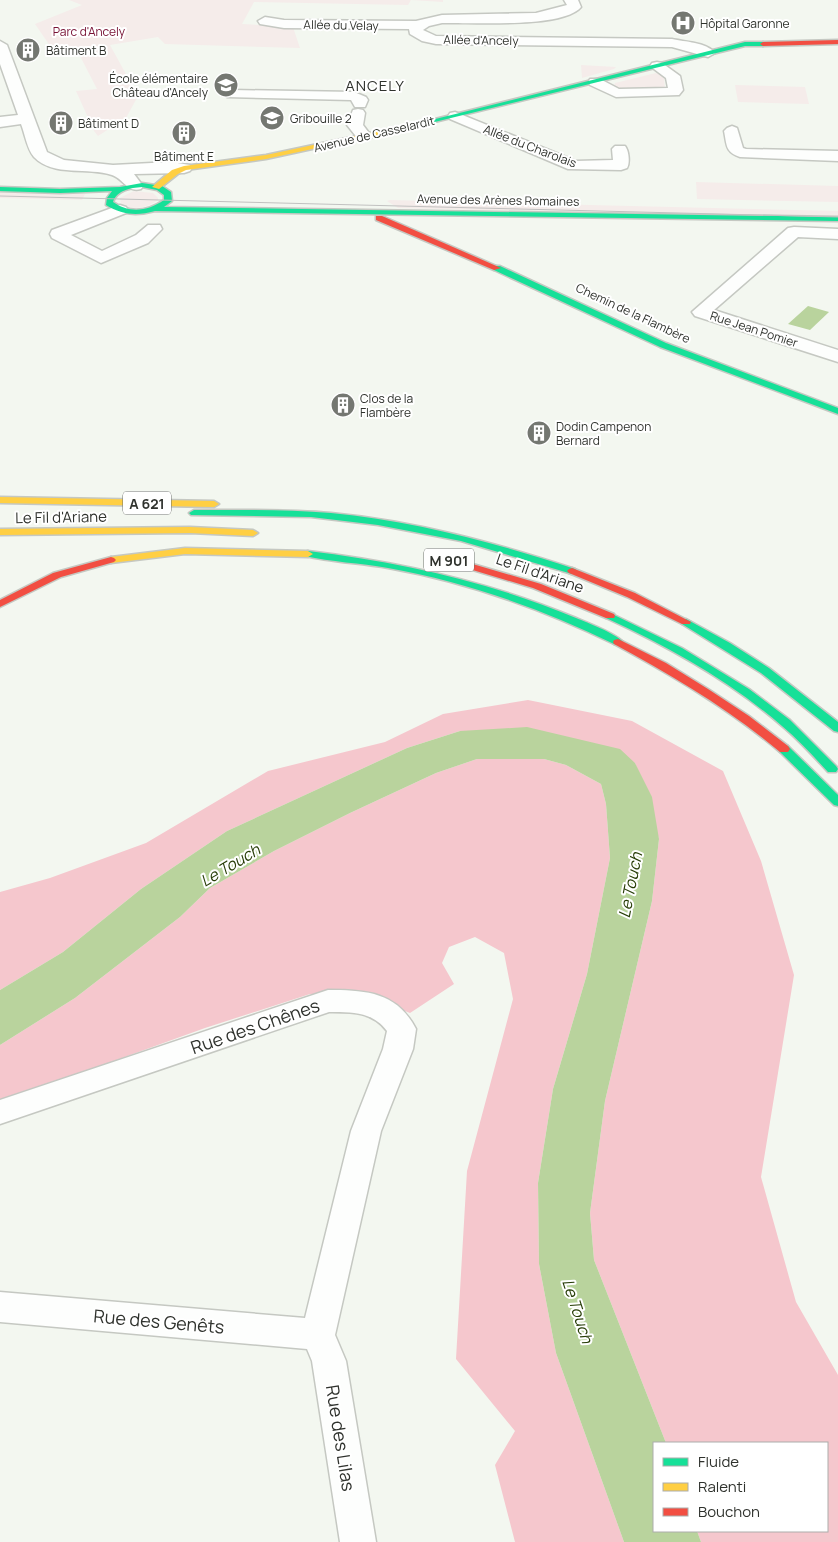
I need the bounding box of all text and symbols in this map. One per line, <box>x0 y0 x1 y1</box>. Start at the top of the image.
hospital icon: Hôpital Garonne <box>670 10 696 36</box>
place label: Hôpital Garonne <box>700 15 790 32</box>
street label: Allée du Velay <box>303 16 379 34</box>
park label: Parc d'Ancely <box>53 23 126 40</box>
street label: Allée d'Ancely <box>443 31 519 49</box>
building icon: Bâtiment B <box>15 37 41 63</box>
place label: Bâtiment B <box>46 42 106 59</box>
place label: École élémentaire Château d'Ancely <box>109 70 209 101</box>
school or university icon: École élémentaire Château d'Ancely <box>213 72 239 98</box>
district label: ANCELY <box>345 75 405 96</box>
school or university icon: Gribouille 2 <box>259 105 285 131</box>
building icon: Bâtiment D <box>48 110 74 136</box>
place label: Gribouille 2 <box>290 110 352 127</box>
street label: Avenue de Casselardit <box>312 112 436 156</box>
place label: Bâtiment D <box>78 115 139 132</box>
building icon: Bâtiment E <box>171 120 197 146</box>
street label: Allée du Charolais <box>481 120 579 172</box>
place label: Bâtiment E <box>154 148 214 165</box>
street label: Avenue des Arènes Romaines <box>417 190 579 210</box>
street label: Chemin de la Flambère <box>573 279 693 347</box>
street label: Rue Jean Pomier <box>708 307 801 351</box>
place label: Clos de la Flambère <box>360 390 413 421</box>
building icon: Clos de la Flambère <box>330 392 356 418</box>
place label: Dodin Campenon Bernard <box>556 418 651 449</box>
building icon: Dodin Campenon Bernard <box>526 420 552 446</box>
road number: A 621 <box>123 492 171 514</box>
street label: Le Fil d'Ariane <box>15 506 107 528</box>
road number: M 901 <box>424 548 474 572</box>
street label: Le Fil d'Ariane <box>493 548 587 598</box>
water label: Le Touch <box>196 838 265 892</box>
water label: Le Touch <box>613 850 647 920</box>
street label: Rue des Chênes <box>187 993 323 1059</box>
water label: Le Touch <box>557 1276 599 1346</box>
street label: Rue des Genêts <box>93 1303 225 1339</box>
street label: Rue des Lilas <box>321 1383 361 1493</box>
legend <box>653 1442 828 1532</box>
text: Fluide <box>698 1451 739 1472</box>
text: Ralenti <box>698 1476 746 1497</box>
text: Bouchon <box>698 1501 760 1522</box>

